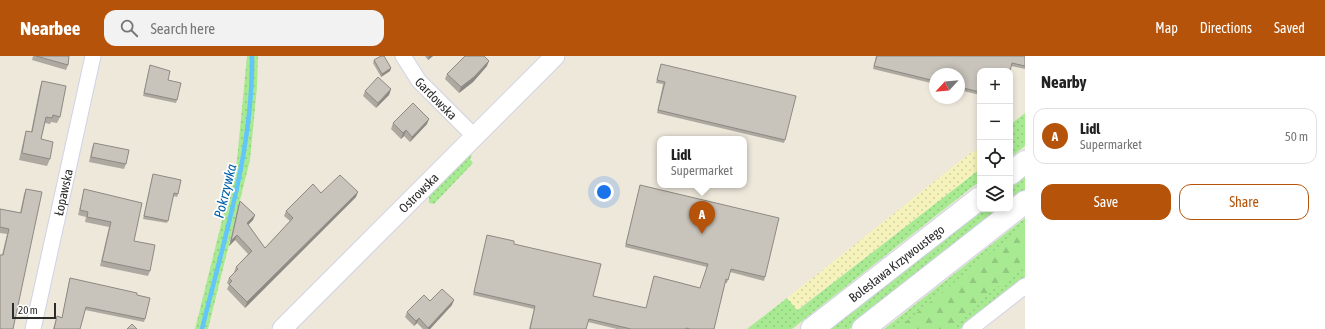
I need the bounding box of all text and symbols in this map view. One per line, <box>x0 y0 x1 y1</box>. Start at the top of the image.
search box <box>104 10 384 46</box>
text: Nearbee <box>20 17 80 39</box>
icon: search <box>118 17 140 39</box>
text: Search here <box>150 20 215 37</box>
text: Map <box>1155 20 1178 36</box>
text: Directions <box>1200 20 1252 36</box>
text: Saved <box>1274 20 1305 36</box>
north arrow <box>929 68 965 104</box>
map controls <box>977 68 1013 212</box>
button: + <box>977 68 1013 104</box>
text: Nearby <box>1041 72 1087 92</box>
street label: Gardowska <box>412 74 460 122</box>
button: − <box>977 104 1013 140</box>
text: Lidl <box>1080 120 1100 137</box>
text: A <box>1052 129 1058 144</box>
text: 50 m <box>1285 129 1308 144</box>
popup <box>657 136 747 188</box>
text: Supermarket <box>1080 137 1142 152</box>
button: locate <box>977 140 1013 176</box>
text: Lidl <box>671 146 691 163</box>
water label: Pokrzywka <box>211 162 240 220</box>
text: Supermarket <box>671 163 733 178</box>
street label: Łopawska <box>51 167 75 217</box>
street label: Ostrowska <box>396 170 441 215</box>
button: layers <box>977 176 1013 212</box>
your location <box>594 182 614 202</box>
button: Save <box>1041 184 1171 220</box>
button: Share <box>1179 184 1309 220</box>
pin: A <box>689 201 715 234</box>
street label: Bolesława Krzywoustego <box>846 221 947 305</box>
scale bar <box>12 301 56 320</box>
text: 20 m <box>18 304 38 316</box>

